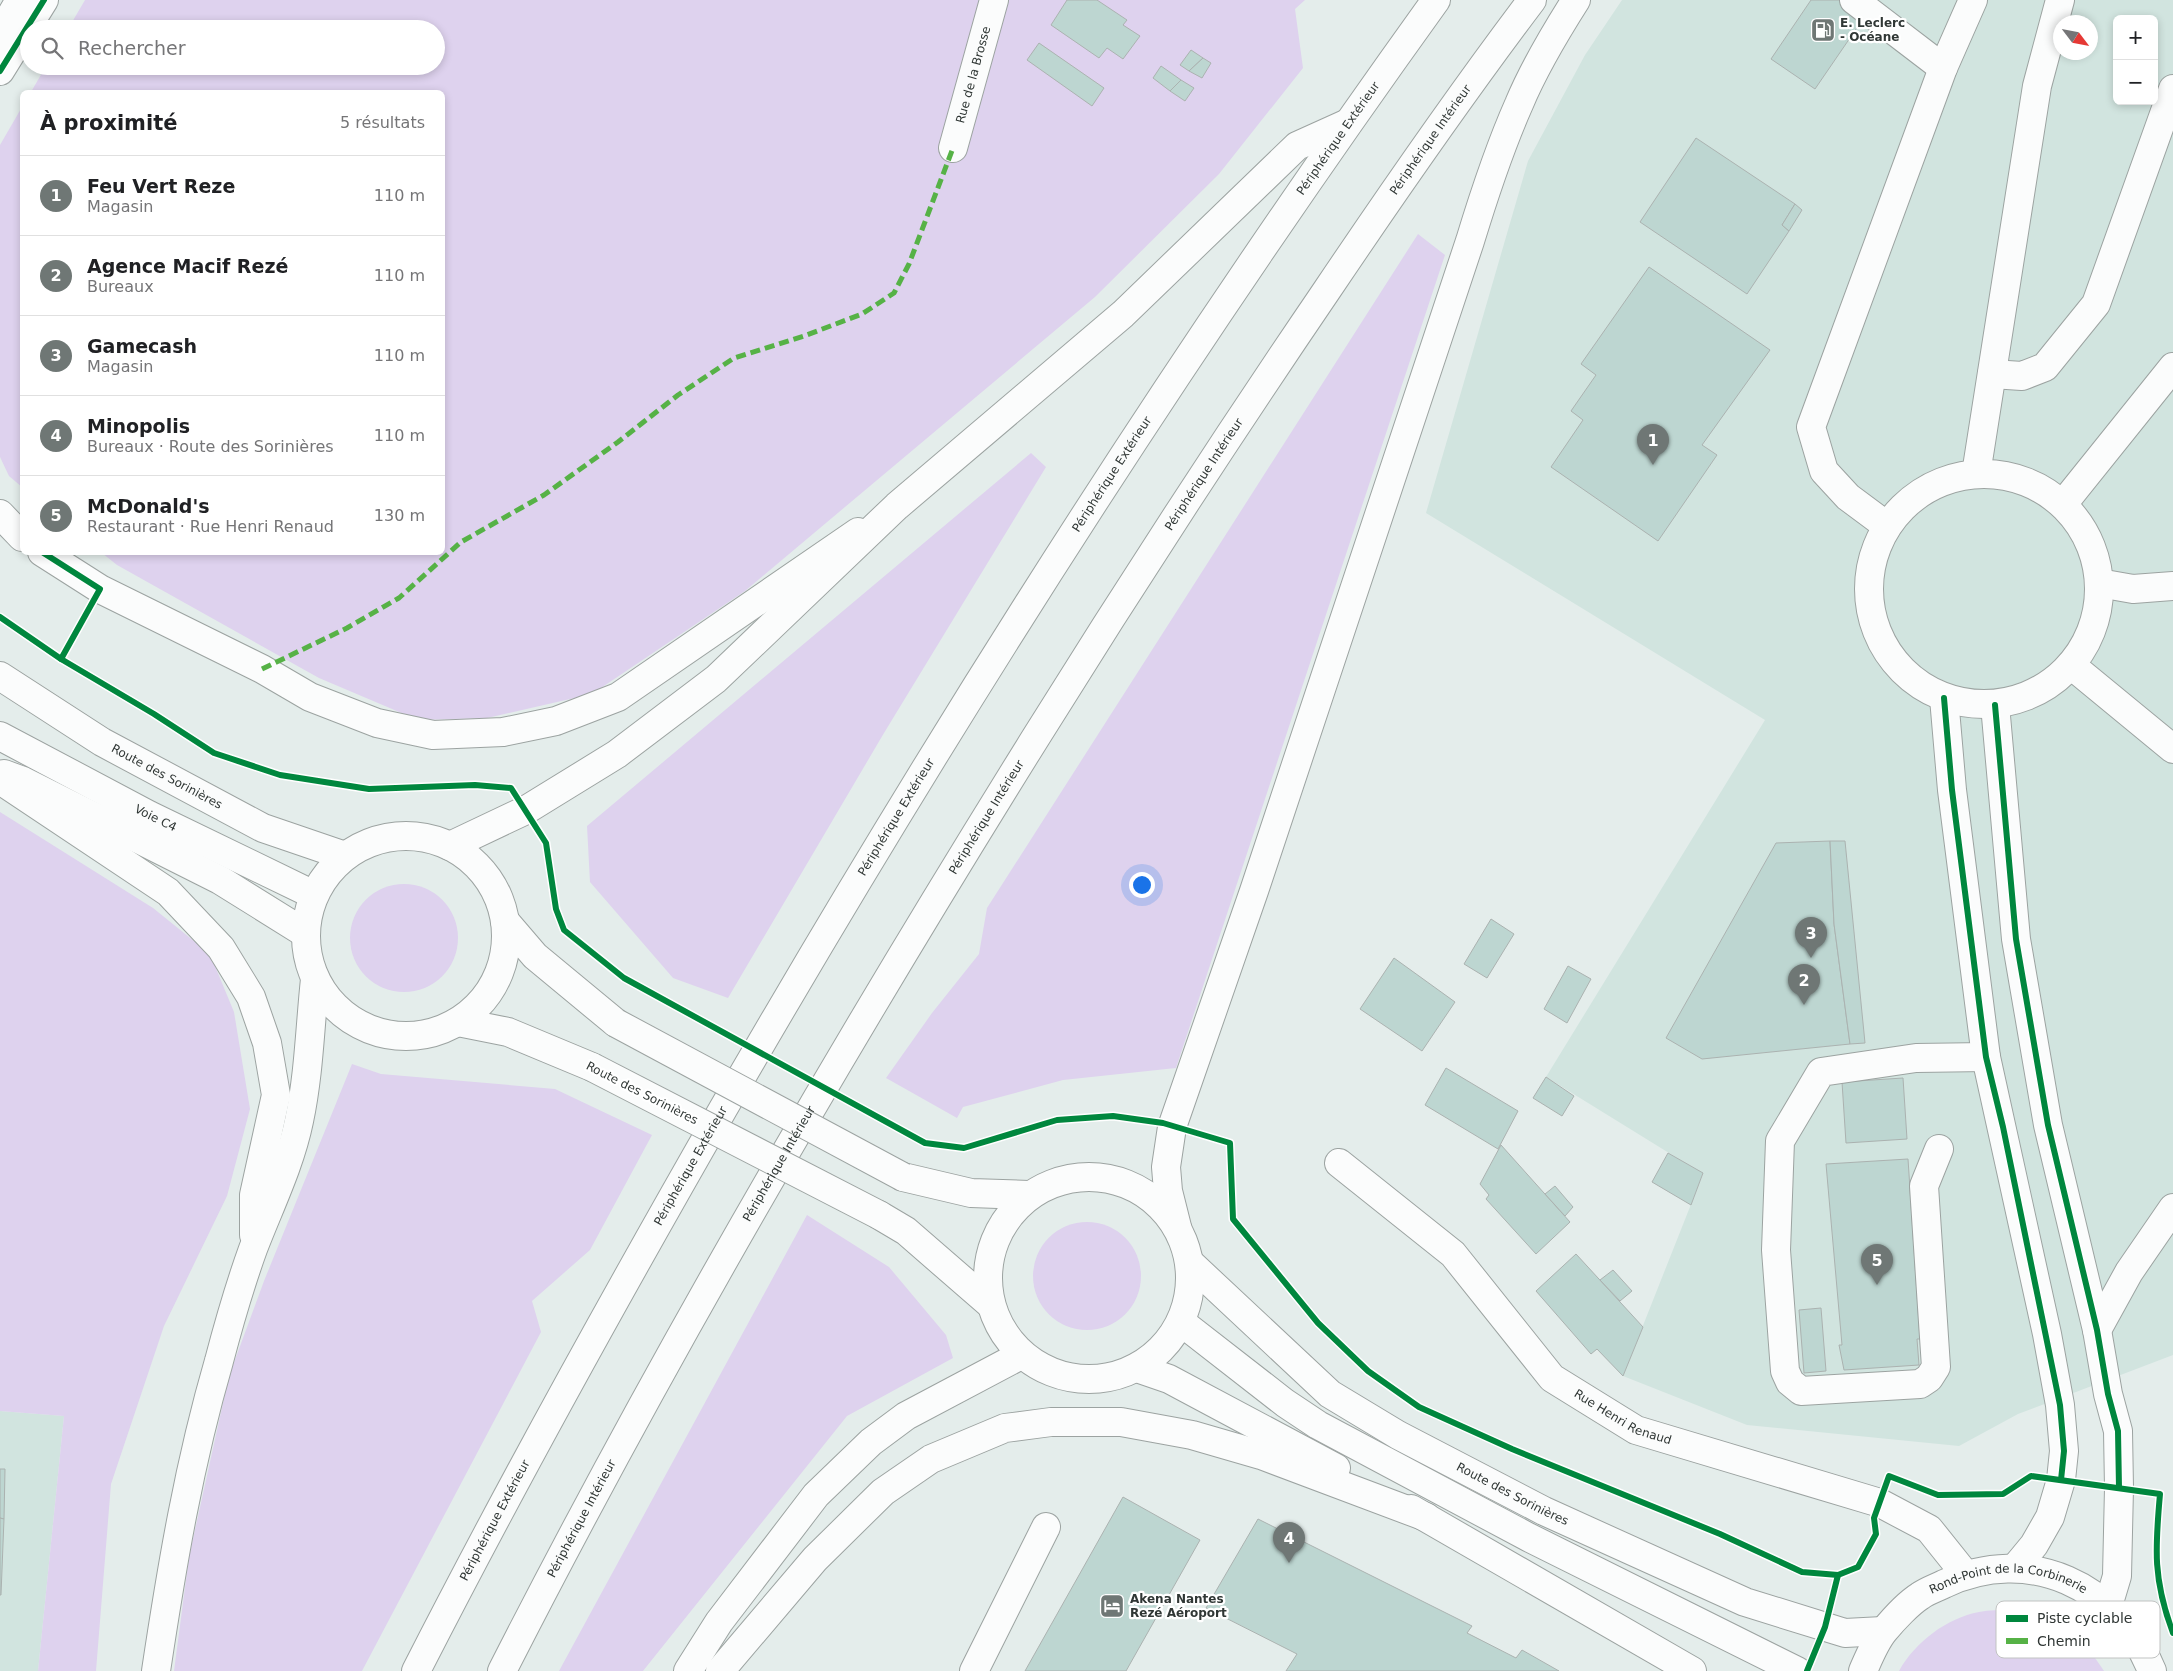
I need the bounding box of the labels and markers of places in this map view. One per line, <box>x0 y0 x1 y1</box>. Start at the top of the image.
place label: E. Leclerc - Océane <box>1840 16 1905 44</box>
fuel station icon: E. Leclerc - Océane <box>1810 17 1836 43</box>
pin: 1 <box>1637 424 1669 465</box>
pin: 3 <box>1795 917 1827 958</box>
pin: 2 <box>1788 964 1820 1005</box>
pin: 5 <box>1861 1244 1893 1285</box>
pin: 4 <box>1273 1522 1305 1563</box>
place label: Akena Nantes Rezé Aéroport <box>1130 1592 1227 1620</box>
hotel icon: Akena Nantes Rezé Aéroport <box>1099 1593 1125 1619</box>

